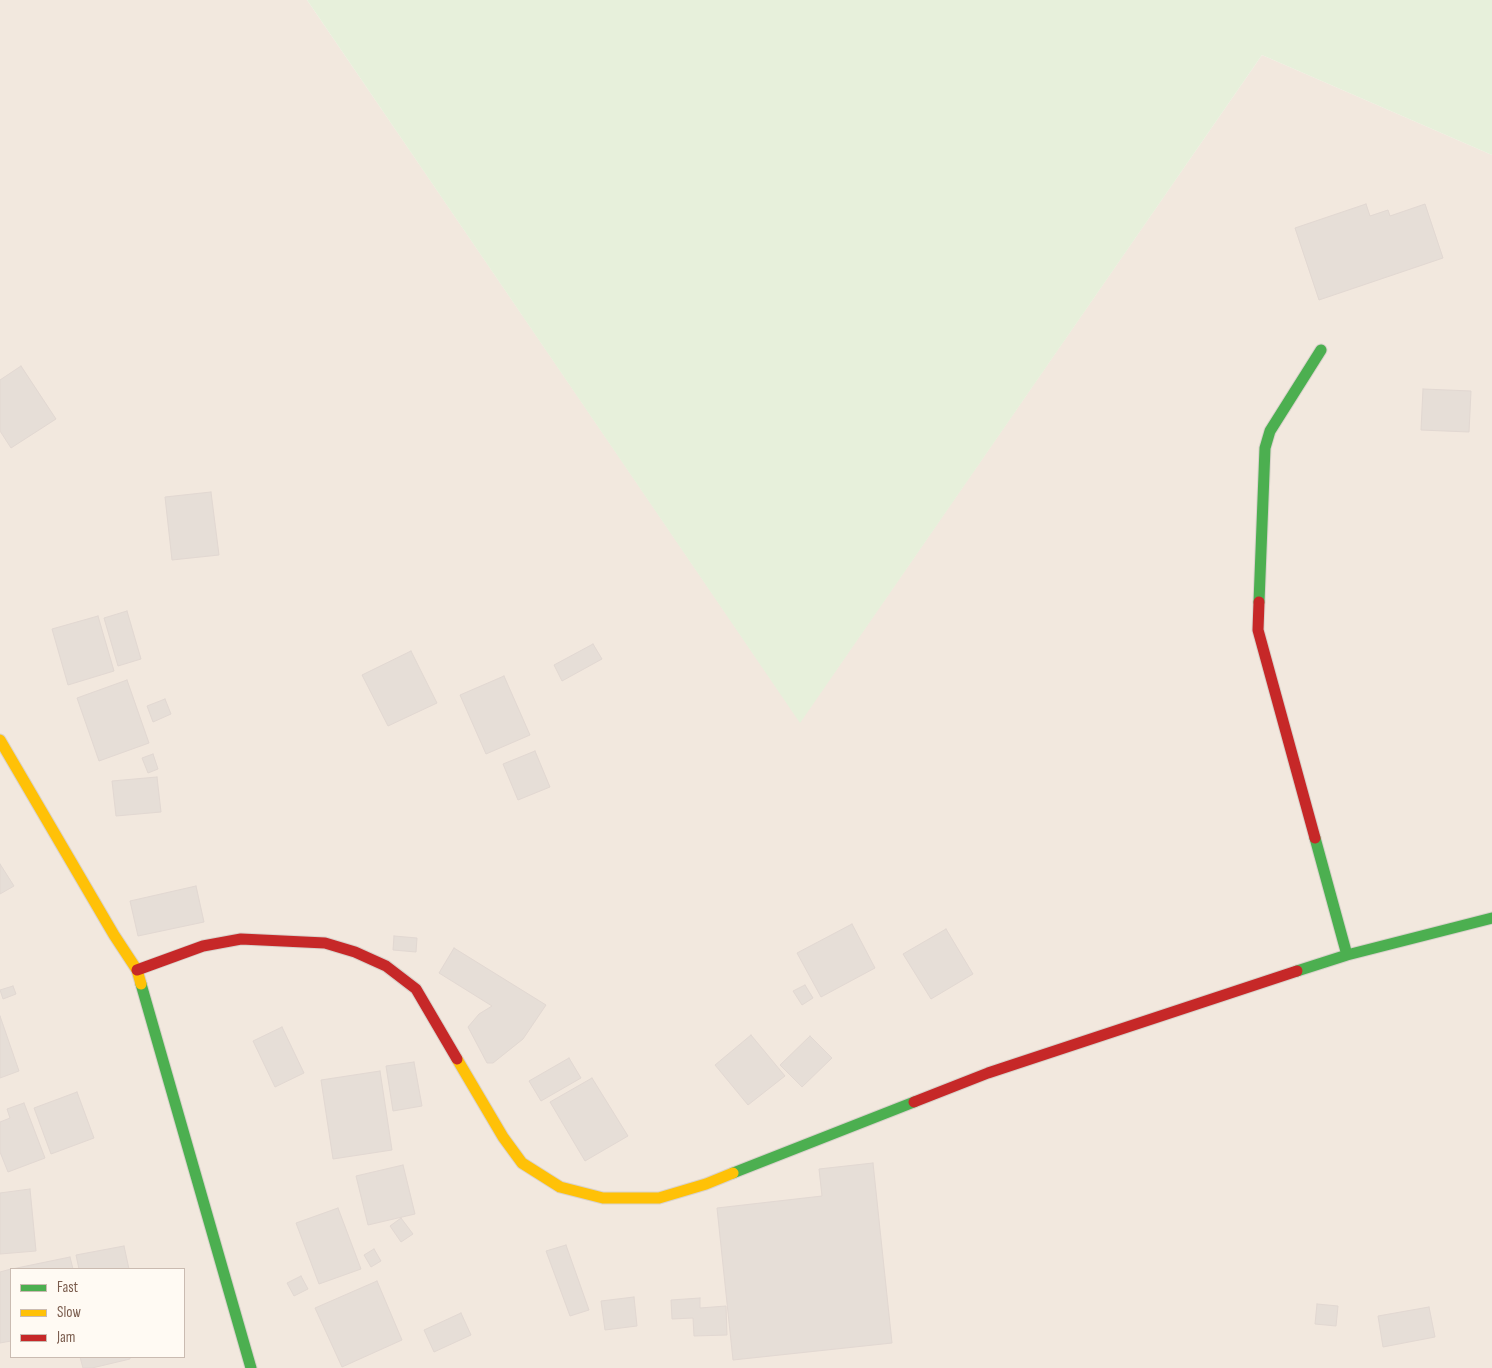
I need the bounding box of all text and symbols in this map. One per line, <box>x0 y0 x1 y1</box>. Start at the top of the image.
legend <box>10 1268 185 1358</box>
text: Fast <box>57 1278 78 1297</box>
text: Slow <box>57 1303 81 1322</box>
text: Jam <box>57 1328 75 1347</box>

